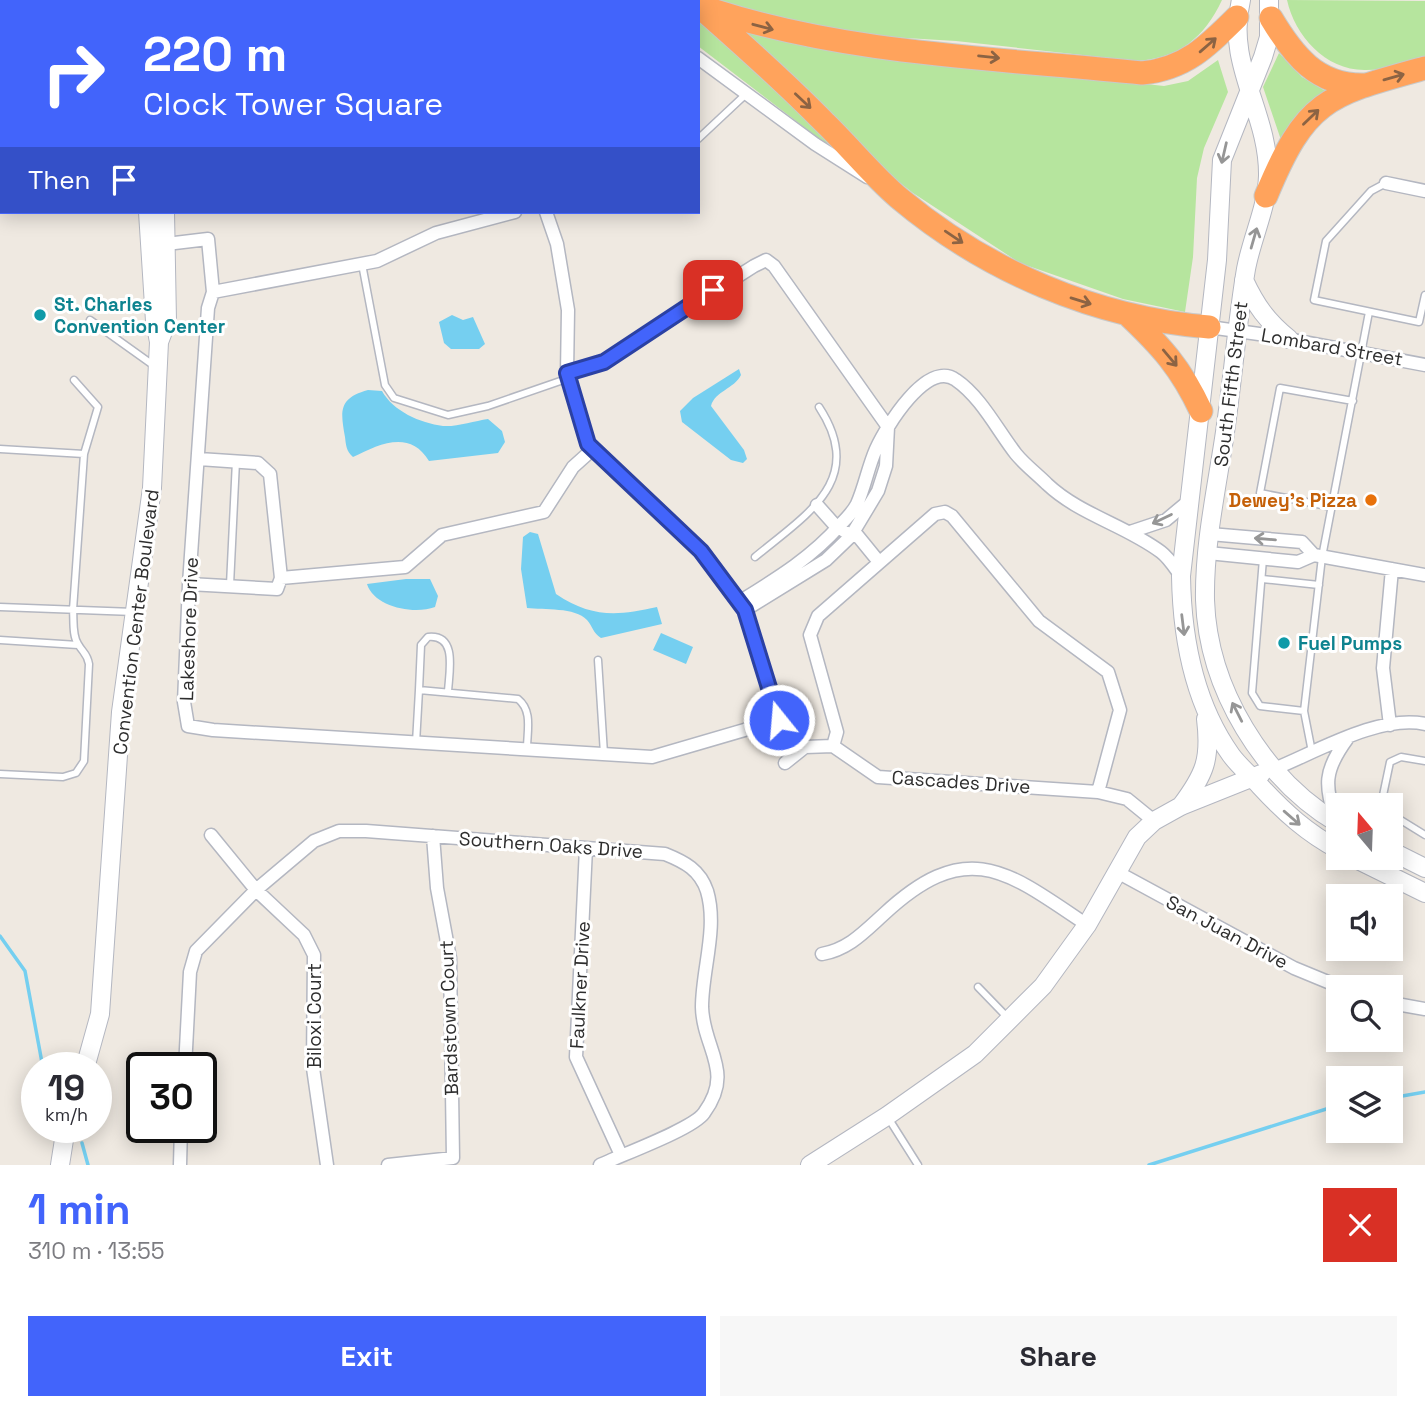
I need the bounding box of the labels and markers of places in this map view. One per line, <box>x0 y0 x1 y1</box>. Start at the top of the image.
pin <box>683 260 743 320</box>
place label: St. Charles Convention Center <box>54 292 225 339</box>
marker: St. Charles Convention Center <box>32 307 48 323</box>
place label: Dewey's Pizza <box>1229 488 1357 513</box>
marker: Dewey's Pizza <box>1363 492 1379 508</box>
place label: Fuel Pumps <box>1298 631 1402 656</box>
marker: Fuel Pumps <box>1276 635 1292 651</box>

